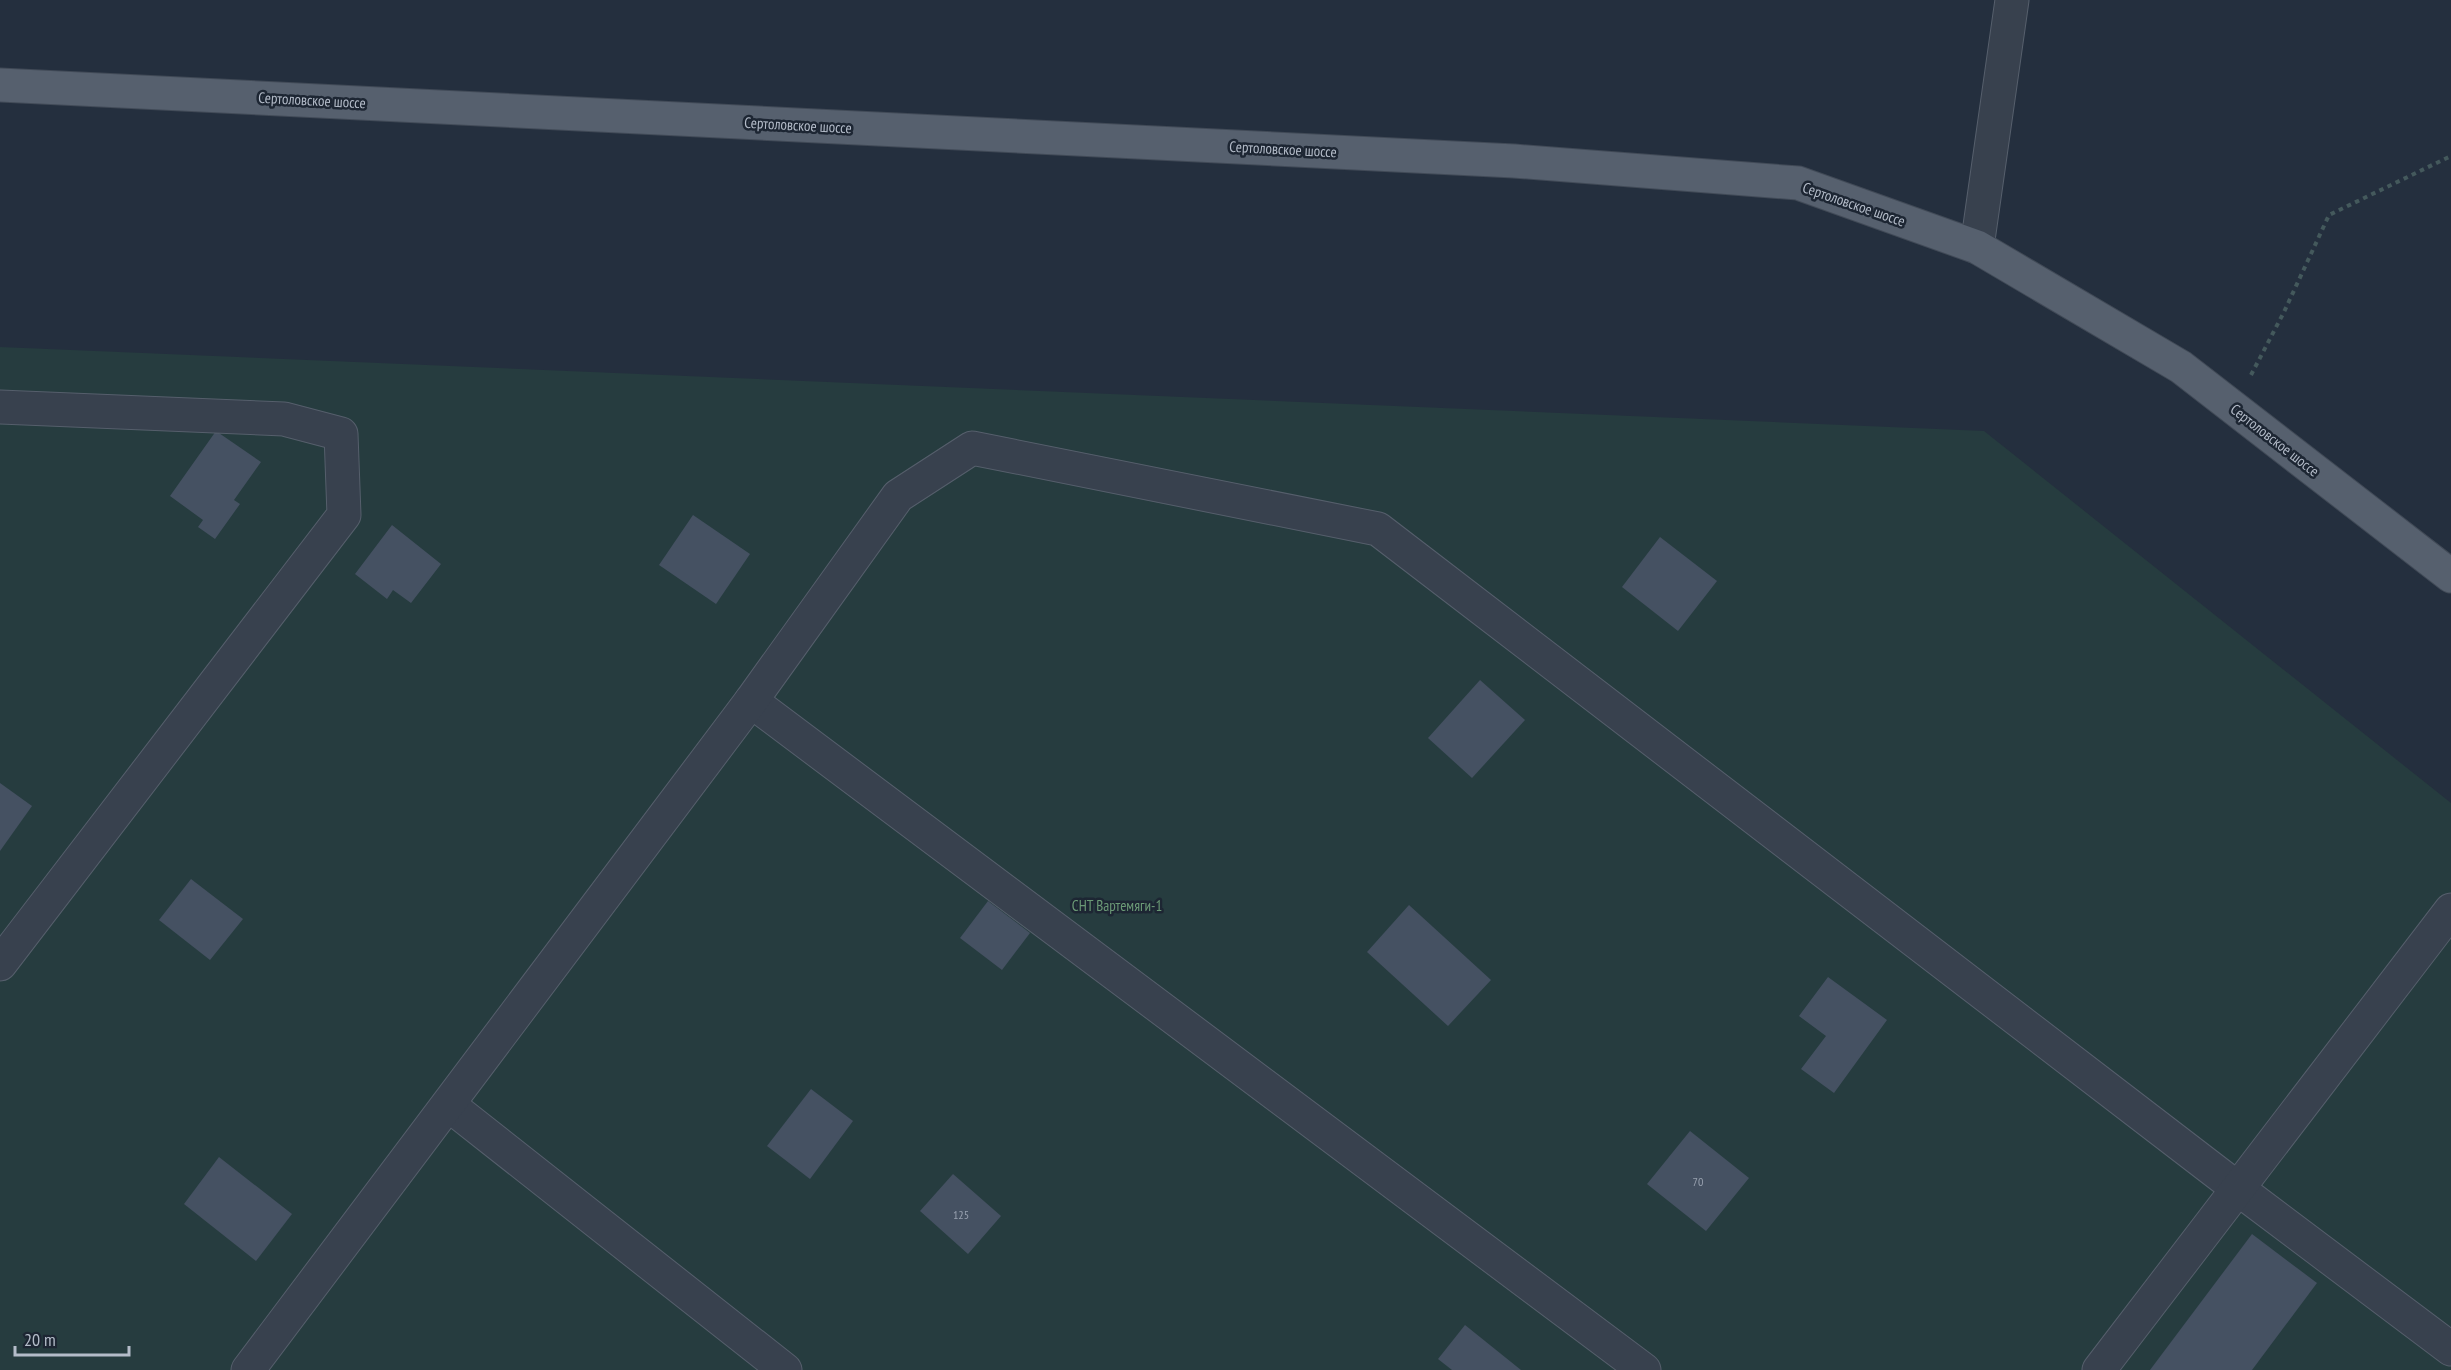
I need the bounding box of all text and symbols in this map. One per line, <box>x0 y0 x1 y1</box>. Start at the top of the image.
street label: Сертоловское шоссе <box>258 88 366 112</box>
street label: Сертоловское шоссе <box>744 113 852 137</box>
street label: Сертоловское шоссе <box>1229 137 1337 161</box>
street label: Сертоловское шоссе <box>1800 178 1908 230</box>
street label: Сертоловское шоссе <box>2227 399 2323 481</box>
park label: СНТ Вартемяги-1 <box>1072 896 1162 915</box>
house number: 70 <box>1693 1174 1703 1189</box>
house number: 125 <box>953 1207 969 1222</box>
scale bar <box>15 1319 129 1357</box>
text: 20 m <box>24 1328 56 1351</box>

